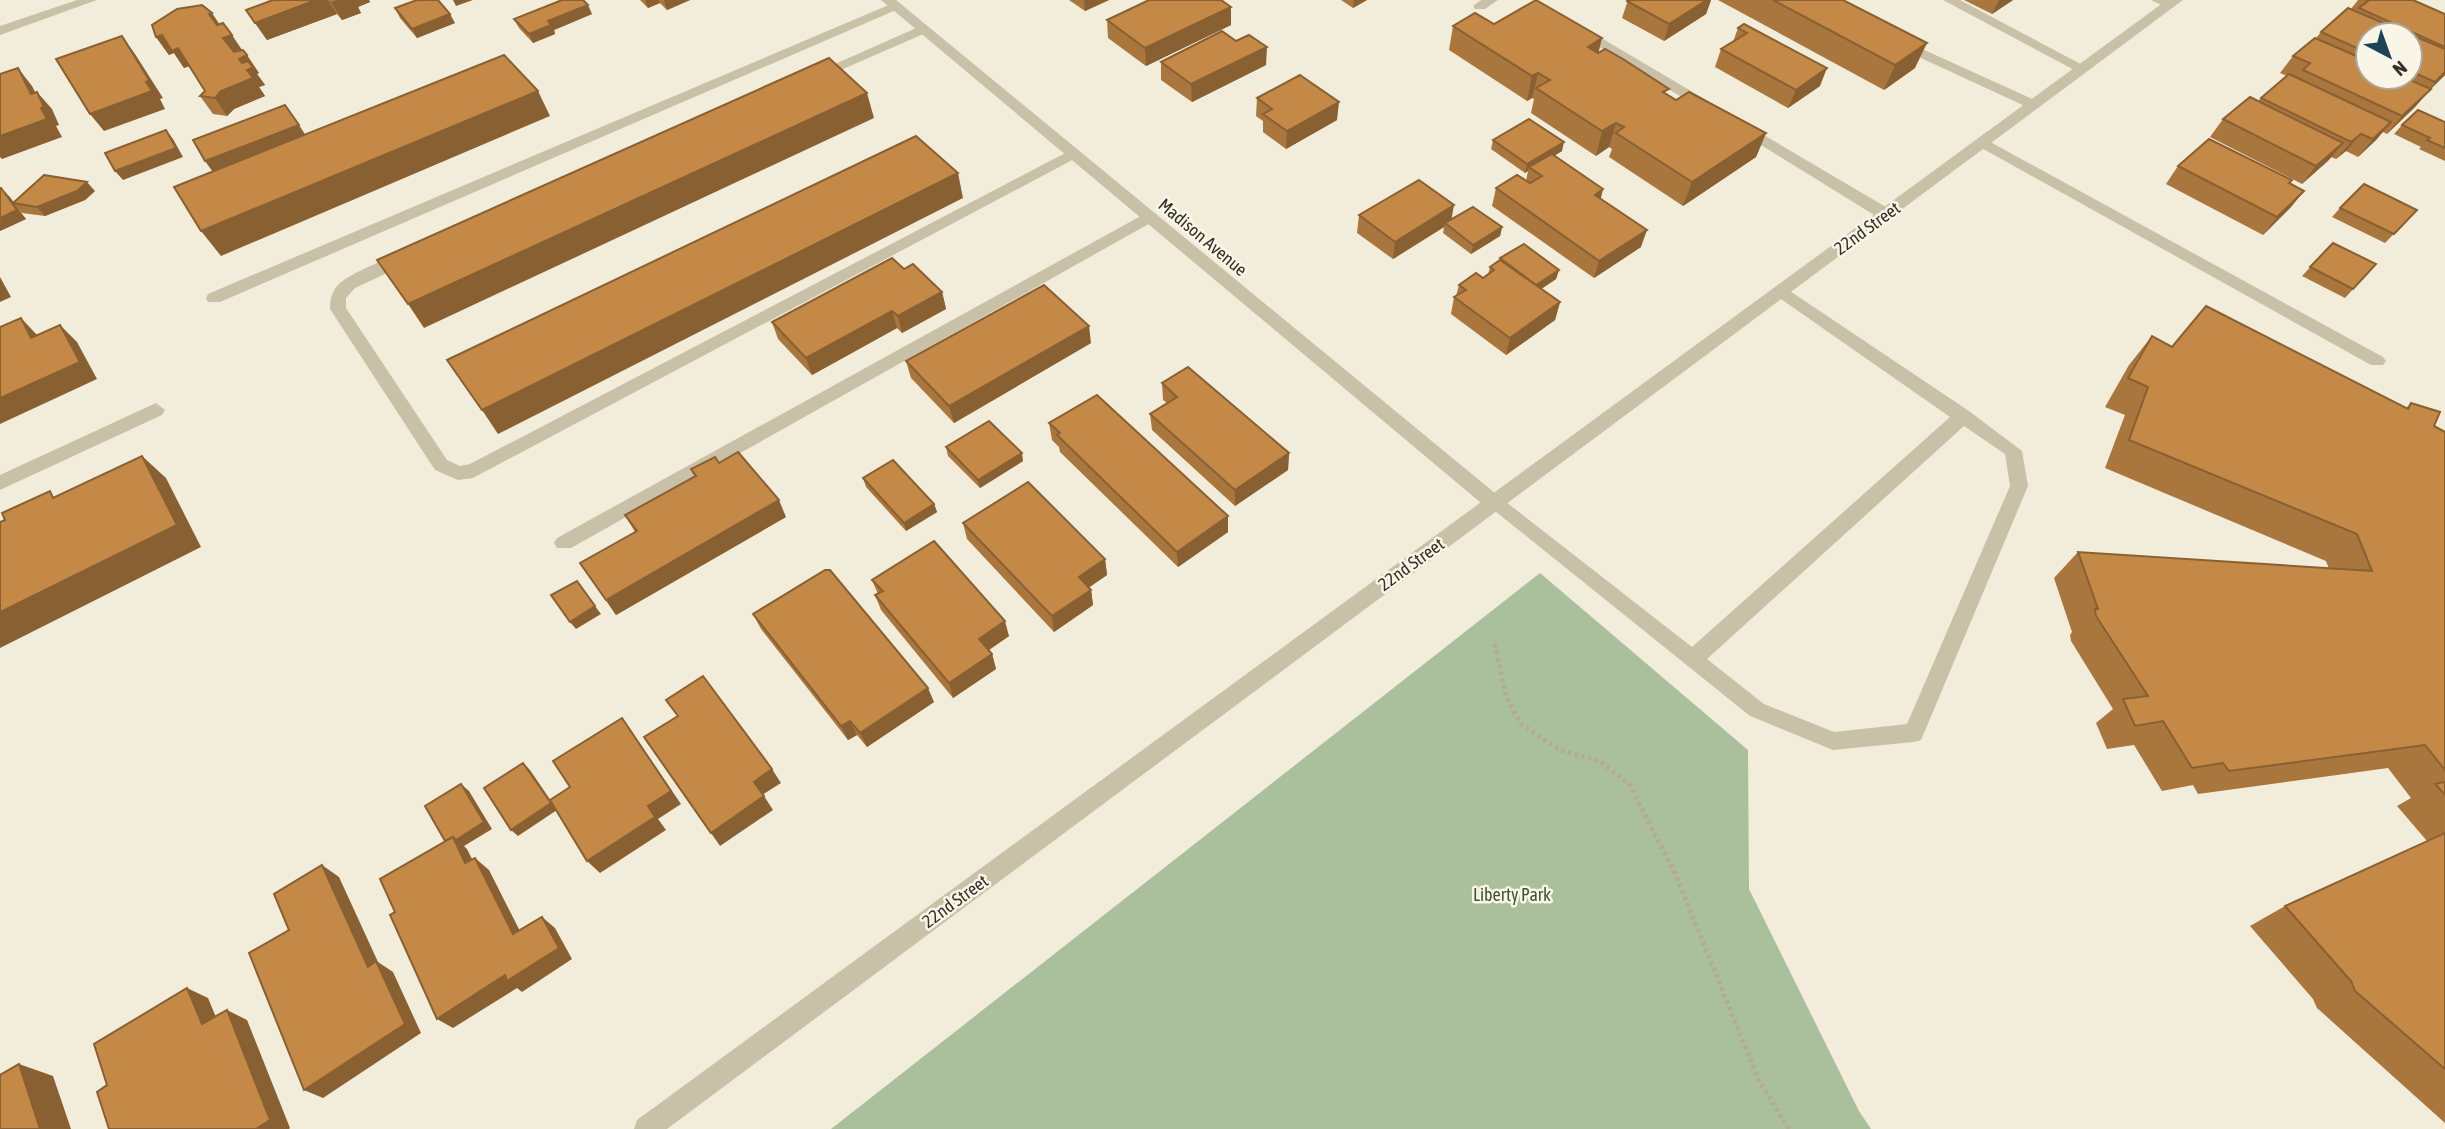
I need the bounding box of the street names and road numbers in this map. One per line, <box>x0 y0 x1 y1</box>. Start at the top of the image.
street label: Madison Avenue <box>1155 194 1251 280</box>
street label: 22nd Street <box>1830 197 1904 259</box>
street label: 22nd Street <box>1374 533 1448 595</box>
street label: 22nd Street <box>918 870 992 932</box>

